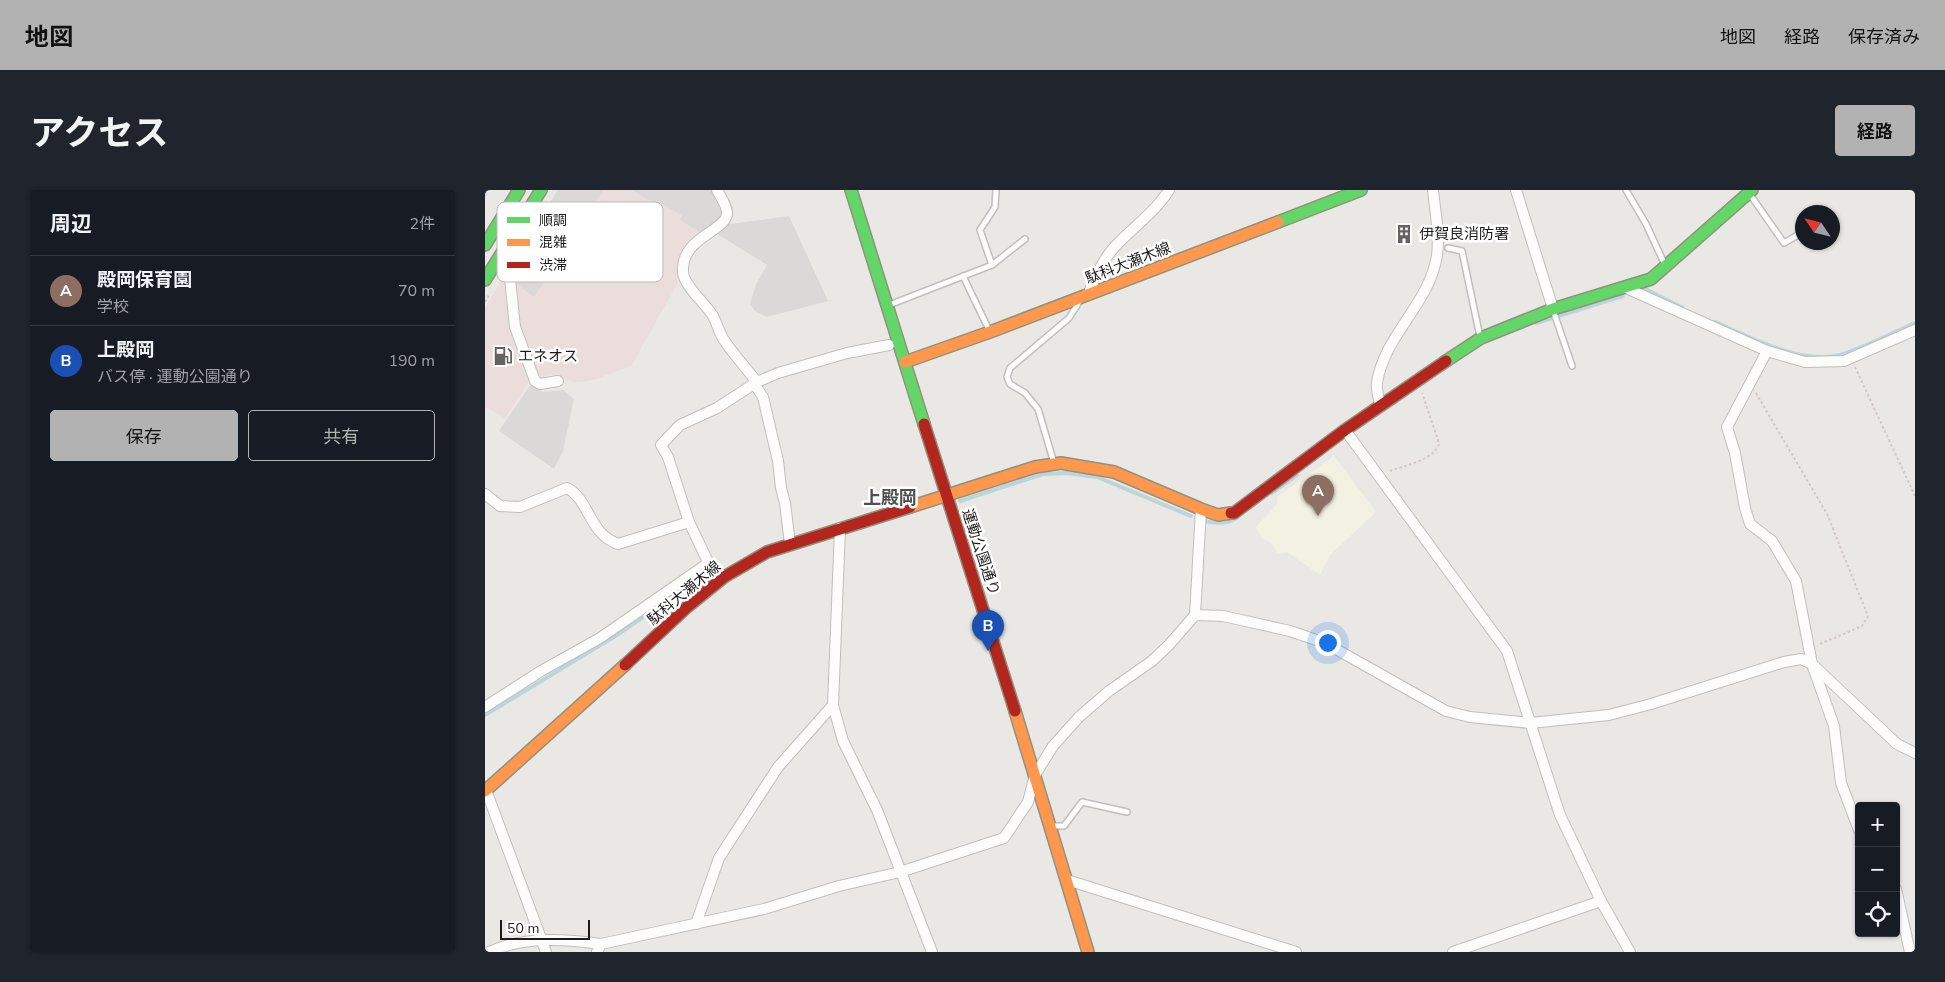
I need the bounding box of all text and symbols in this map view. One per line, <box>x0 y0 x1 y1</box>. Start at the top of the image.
text: 地図 <box>25 21 73 53</box>
text: 地図 <box>1720 25 1756 49</box>
text: 経路 <box>1784 25 1820 49</box>
text: 保存済み <box>1848 25 1920 49</box>
button: 経路 <box>1835 105 1915 156</box>
text: アクセス <box>30 110 168 157</box>
legend <box>497 202 663 282</box>
north arrow <box>1795 205 1840 250</box>
text: 周辺 <box>50 210 92 238</box>
text: 順調 <box>539 211 567 230</box>
text: 2件 <box>409 213 435 235</box>
building icon: 伊賀良消防署 <box>1393 223 1415 245</box>
place label: 伊賀良消防署 <box>1419 224 1509 244</box>
text: 混雑 <box>539 233 567 252</box>
street label: 駄科大瀬木線 <box>1082 238 1174 288</box>
text: 渋滞 <box>539 256 567 275</box>
text: 殿岡保育園 <box>97 267 192 293</box>
text: A <box>60 280 72 302</box>
text: 70 m <box>398 280 435 302</box>
text: 学校 <box>97 296 129 318</box>
text: 上殿岡 <box>97 337 154 363</box>
fuel station icon: エネオス <box>492 345 514 367</box>
place label: エネオス <box>518 346 578 366</box>
text: B <box>60 350 72 372</box>
text: 190 m <box>388 350 435 372</box>
text: バス停 · 運動公園通り <box>97 366 253 388</box>
button: 保存 <box>50 410 238 461</box>
button: 共有 <box>248 410 435 461</box>
pin: A <box>1302 475 1334 516</box>
district label: 上殿岡 <box>863 486 917 510</box>
street label: 運動公園通り <box>958 506 1004 598</box>
street label: 駄科大瀬木線 <box>643 556 725 630</box>
pin: B <box>972 610 1004 651</box>
your location <box>1315 630 1341 656</box>
map controls <box>1855 802 1900 937</box>
button: + <box>1855 802 1900 847</box>
button: − <box>1855 847 1900 892</box>
button: locate <box>1855 892 1900 937</box>
scale bar <box>500 917 590 940</box>
text: 50 m <box>507 919 539 938</box>

